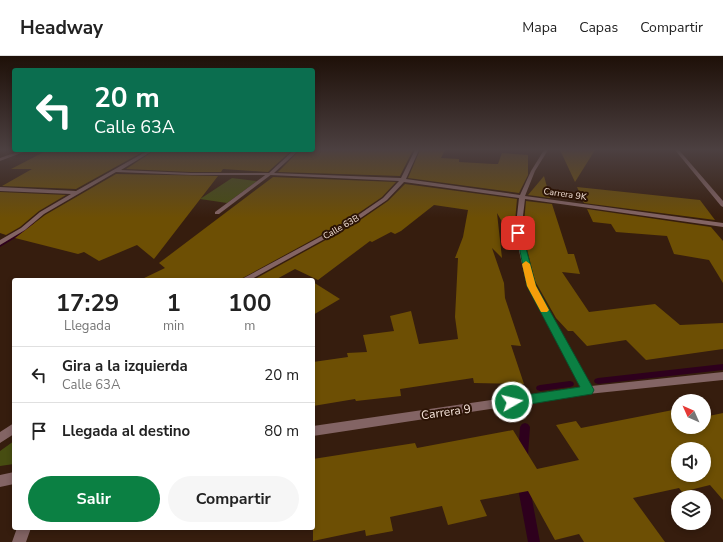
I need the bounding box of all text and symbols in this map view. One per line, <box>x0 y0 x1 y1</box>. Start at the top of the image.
text: Headway <box>20 15 103 41</box>
text: Mapa <box>522 18 557 37</box>
text: Capas <box>579 18 618 37</box>
text: Compartir <box>640 18 703 37</box>
text: 20 m <box>94 79 160 117</box>
icon: left <box>28 84 80 136</box>
text: Calle 63A <box>94 115 175 139</box>
street label: Carrera 9K <box>543 185 588 203</box>
street label: Calle 63B <box>321 212 361 242</box>
pin <box>501 216 535 250</box>
icon: arrive <box>507 222 529 244</box>
text: 17:29 <box>56 287 119 319</box>
text: 1 <box>166 287 181 319</box>
text: 100 <box>228 287 271 319</box>
text: Llegada <box>64 317 111 335</box>
text: min <box>163 317 184 335</box>
text: m <box>244 317 255 335</box>
text: Gira a la izquierda <box>62 356 188 376</box>
icon: left <box>28 364 50 386</box>
text: 20 m <box>264 365 299 385</box>
text: Calle 63A <box>62 376 120 394</box>
position arrow <box>491 381 533 423</box>
north arrow <box>671 394 711 434</box>
map controls <box>671 394 711 530</box>
street label: Carrera 9 <box>420 401 472 423</box>
icon: arrive <box>28 420 50 442</box>
text: Llegada al destino <box>62 421 190 441</box>
text: 80 m <box>264 421 299 441</box>
button: sound <box>671 442 711 482</box>
button: Salir <box>28 476 160 522</box>
button: Compartir <box>168 476 299 522</box>
button: layers <box>671 490 711 530</box>

